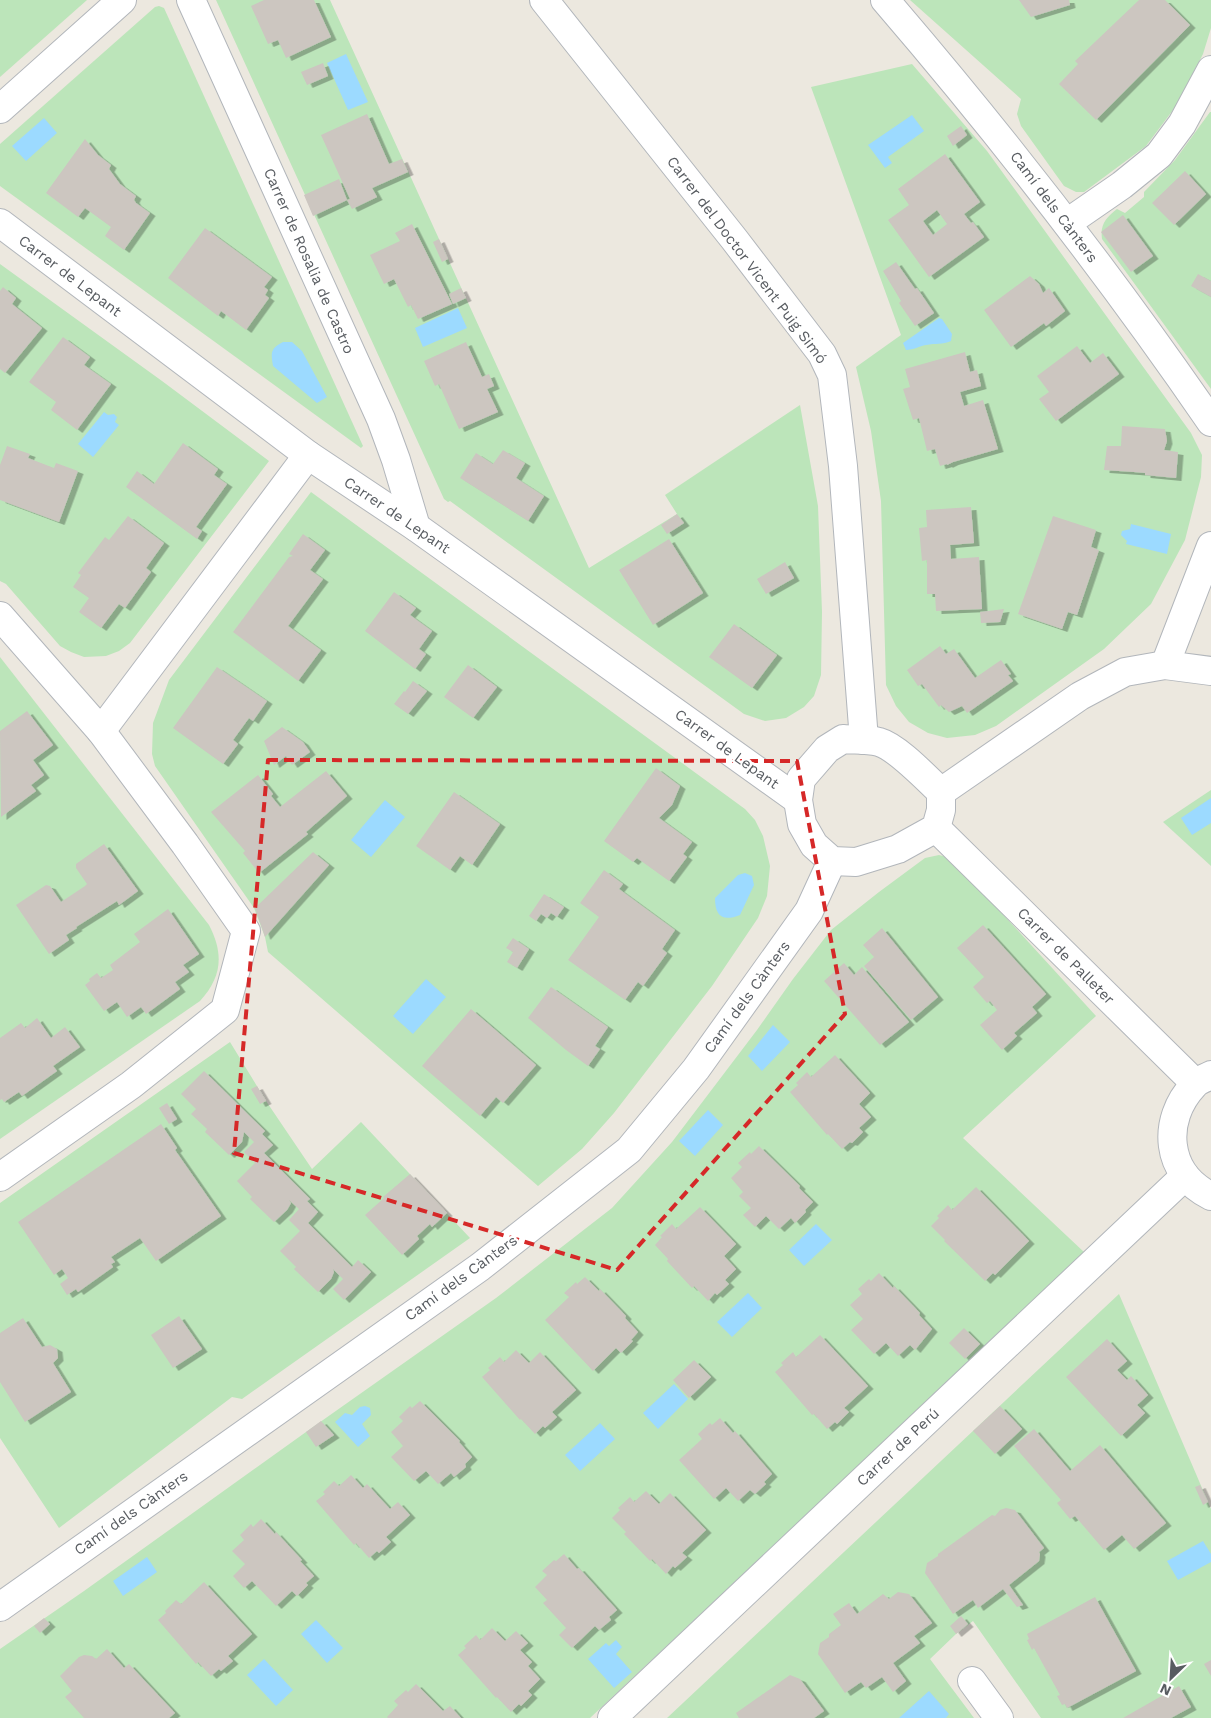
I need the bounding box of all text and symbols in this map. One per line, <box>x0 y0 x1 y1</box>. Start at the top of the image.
street label: Camí dels Cànters <box>1006 148 1102 266</box>
street label: Carrer del Doctor Vicent Puig Simó <box>663 153 831 367</box>
street label: Carrer de Rosalia de Castro <box>260 165 358 357</box>
street label: Carrer de Lepant <box>15 231 126 321</box>
street label: Carrer de Lepant <box>340 473 454 558</box>
street label: Carrer de Lepant <box>671 705 783 793</box>
street label: Carrer de Palleter <box>1014 904 1118 1008</box>
street label: Camí dels Cànters <box>700 937 794 1057</box>
street label: Camí dels Cànters <box>401 1231 521 1325</box>
street label: Carrer de Perú <box>853 1404 943 1490</box>
street label: Camí dels Cànters <box>71 1467 191 1559</box>
north arrow <box>1146 1653 1196 1703</box>
text: N <box>1157 1680 1174 1699</box>

